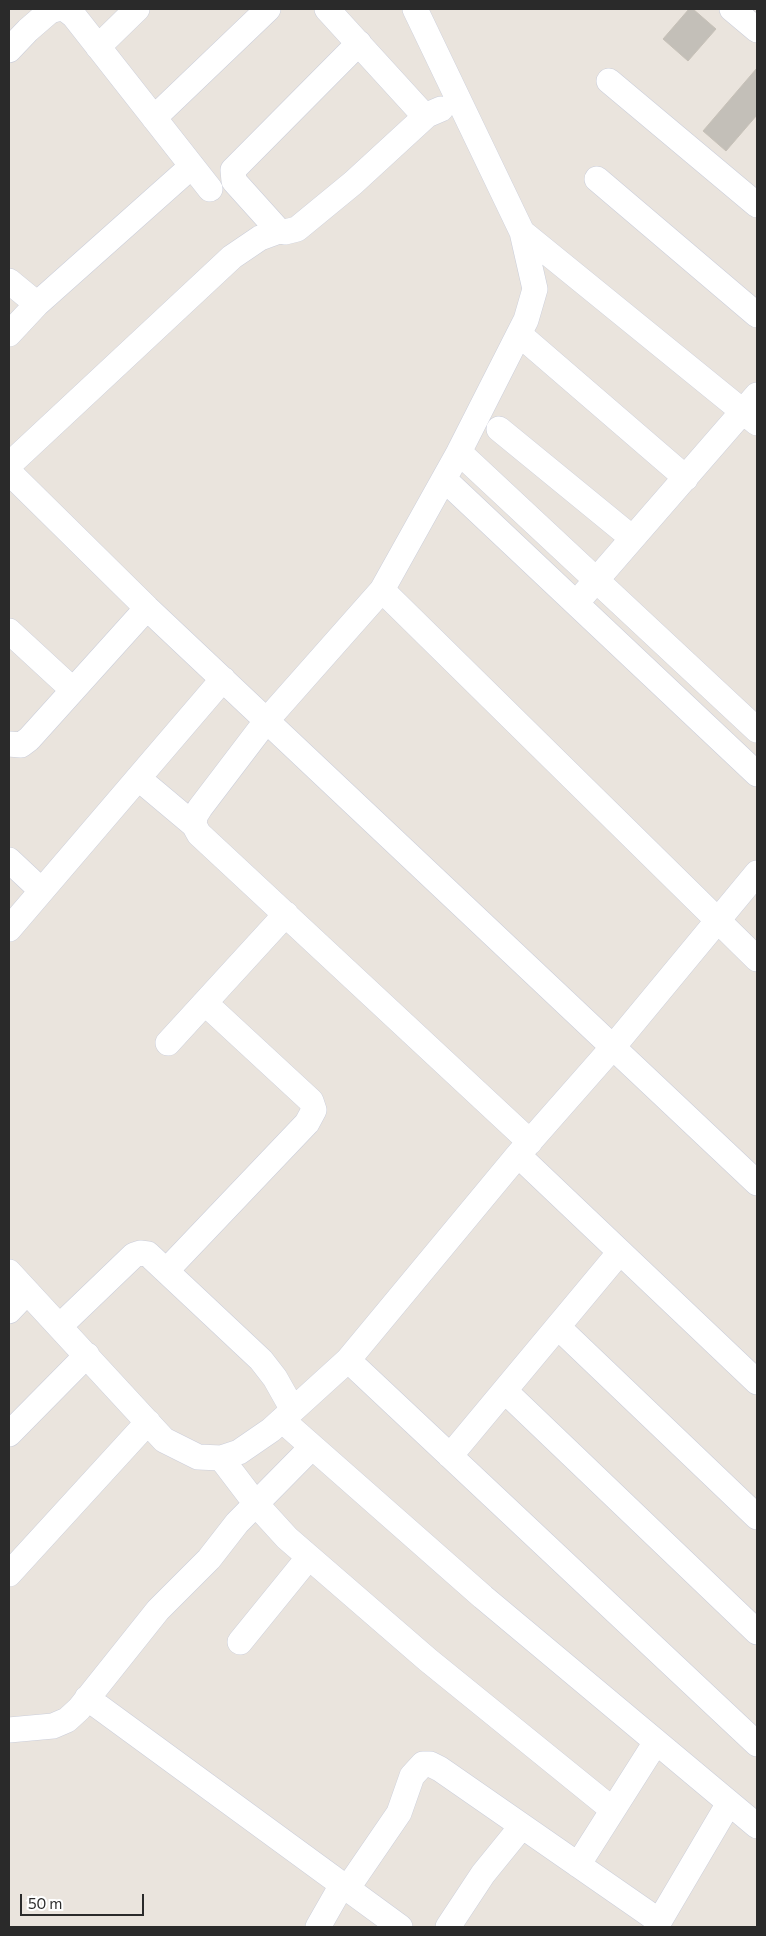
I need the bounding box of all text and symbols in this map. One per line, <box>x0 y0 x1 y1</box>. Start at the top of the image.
scale bar <box>22 1884 146 1916</box>
text: 50 m <box>28 1894 62 1912</box>

